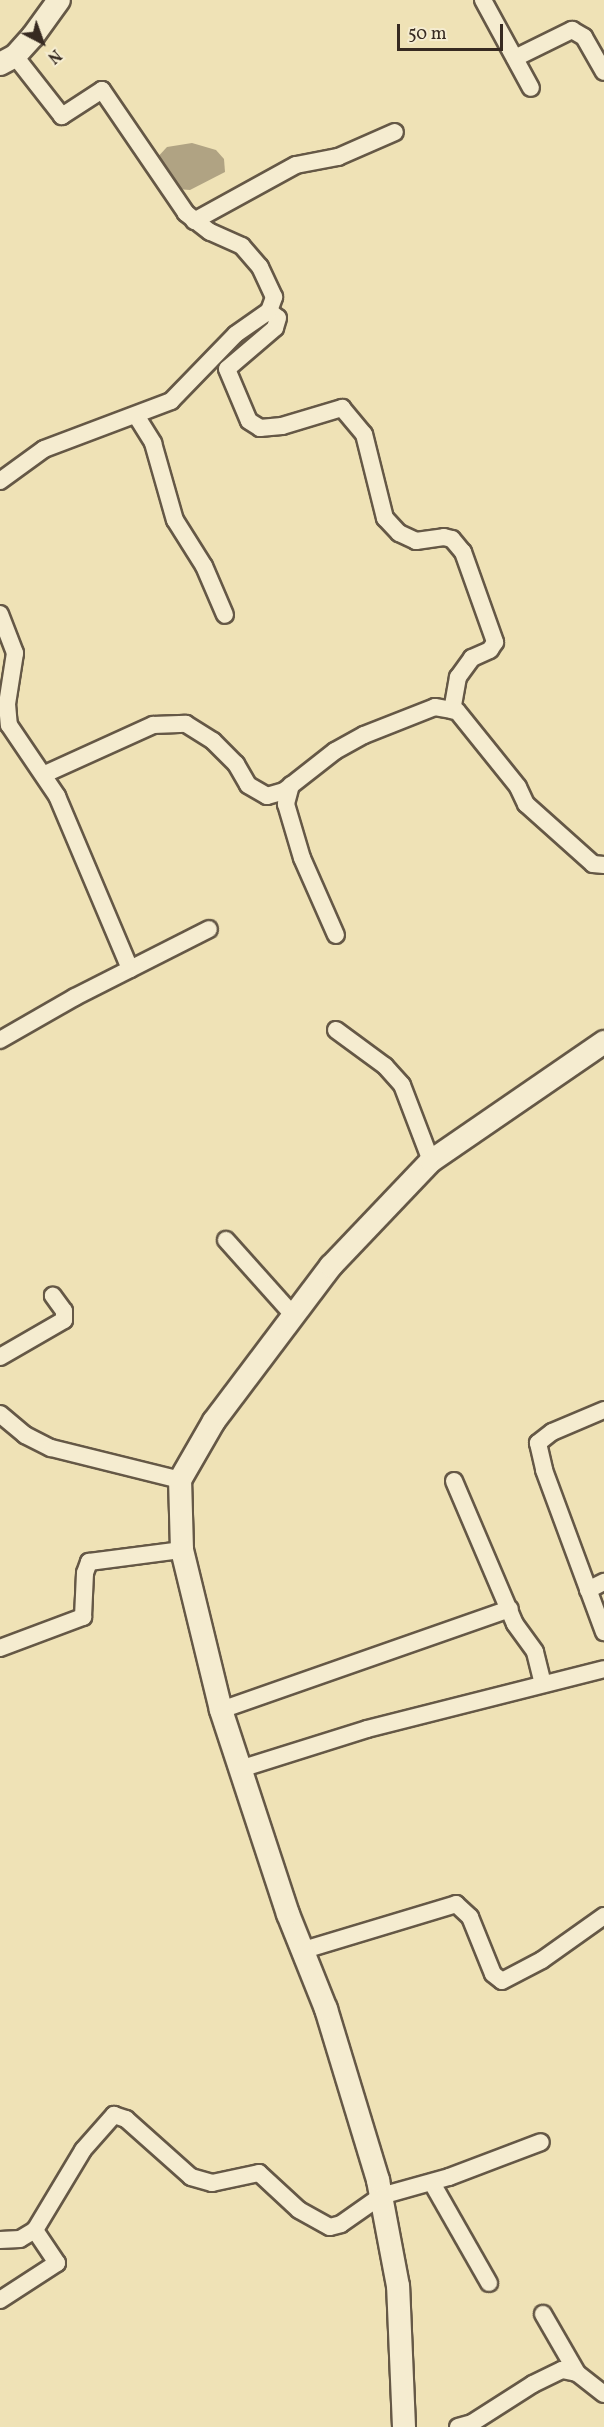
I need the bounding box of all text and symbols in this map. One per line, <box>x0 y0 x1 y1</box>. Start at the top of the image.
north arrow <box>12 12 72 72</box>
scale bar <box>400 12 506 50</box>
text: 50 m <box>408 22 447 47</box>
text: N <box>42 43 65 68</box>

